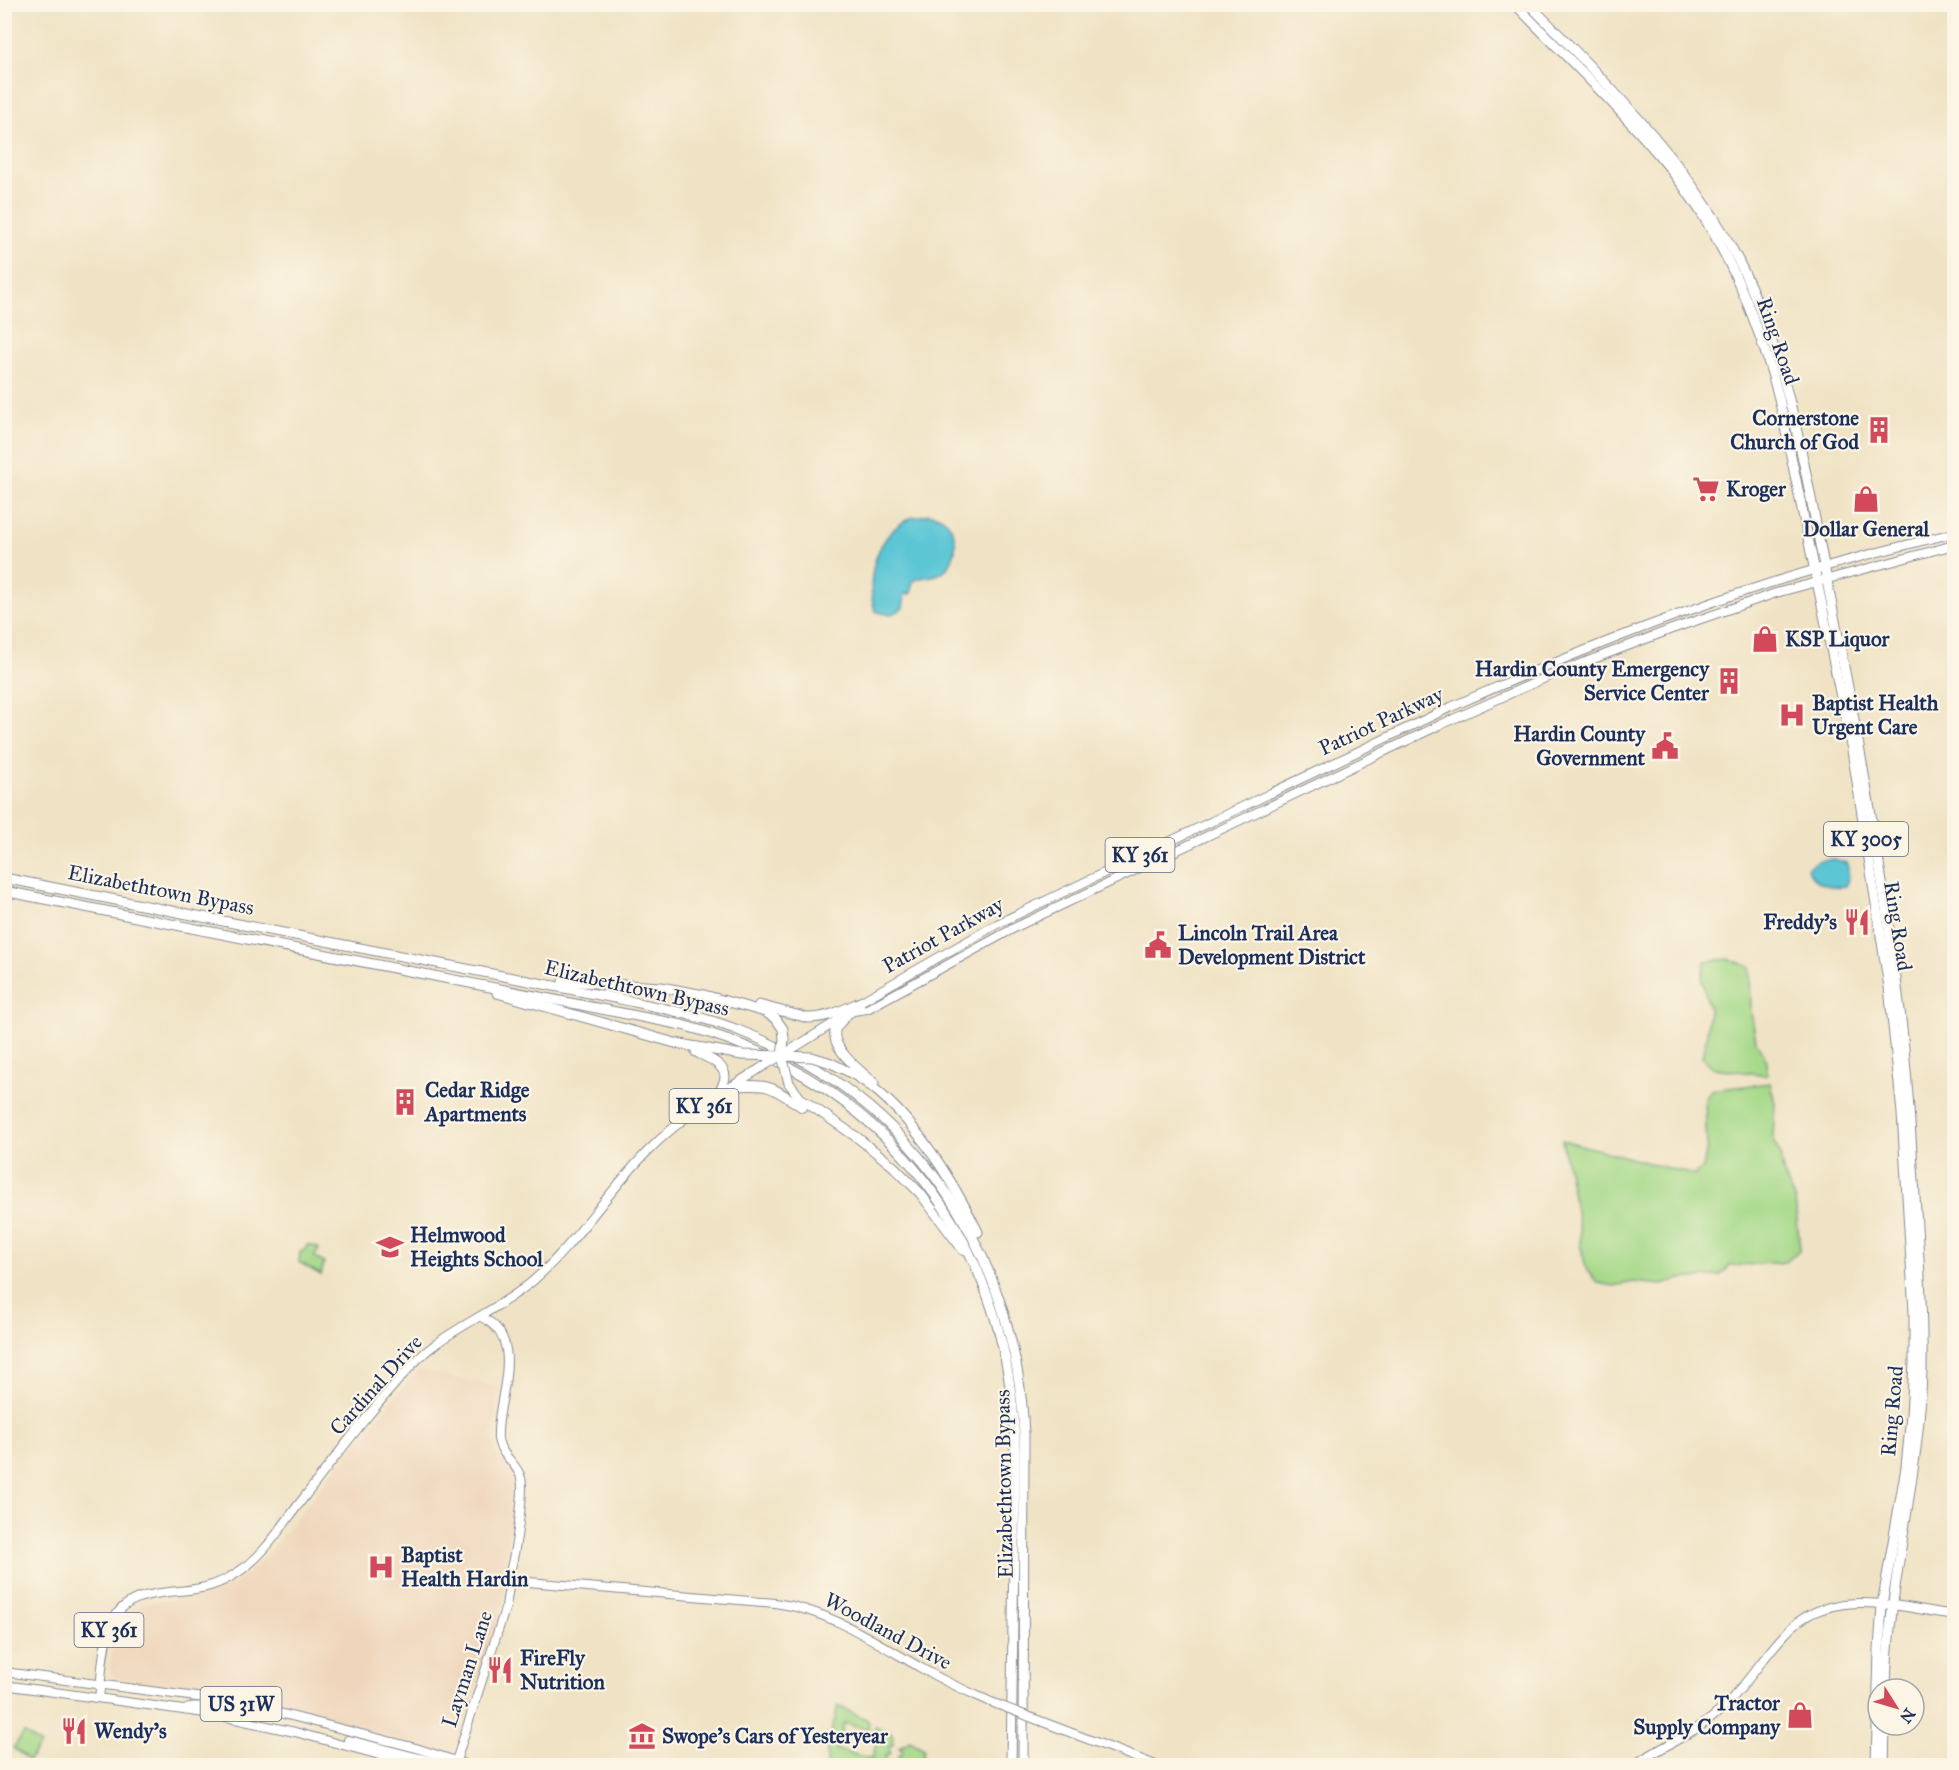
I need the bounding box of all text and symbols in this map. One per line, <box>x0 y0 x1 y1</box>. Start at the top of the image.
street label: Ring Road <box>1751 294 1805 389</box>
place label: Cornerstone Church of God <box>1730 405 1859 455</box>
building icon: Cornerstone Church of God <box>1864 415 1894 445</box>
supermarket icon: Kroger <box>1691 474 1721 504</box>
place label: Kroger <box>1726 476 1787 502</box>
shop icon: Dollar General <box>1851 484 1881 514</box>
place label: Dollar General <box>1803 516 1931 542</box>
shop icon: KSP Liquor <box>1750 624 1780 654</box>
place label: KSP Liquor <box>1785 626 1891 652</box>
place label: Hardin County Emergency Service Center <box>1475 656 1710 706</box>
building icon: Hardin County Emergency Service Center <box>1714 666 1744 696</box>
street label: Patriot Parkway <box>1315 680 1448 761</box>
place label: Baptist Health Urgent Care <box>1812 690 1939 740</box>
hospital icon: Baptist Health Urgent Care <box>1777 700 1807 730</box>
place label: Hardin County Government <box>1513 721 1646 771</box>
public building icon: Hardin County Government <box>1650 731 1680 761</box>
road number: KY 3005 <box>1824 822 1908 856</box>
road number: KY 361 <box>1106 838 1174 872</box>
street label: Elizabethtown Bypass <box>66 859 256 921</box>
street label: Ring Road <box>1878 879 1918 973</box>
street label: Patriot Parkway <box>878 891 1009 979</box>
restaurant icon: Freddy's <box>1842 907 1872 937</box>
place label: Freddy's <box>1763 909 1837 935</box>
place label: Lincoln Trail Area Development District <box>1178 920 1366 970</box>
public building icon: Lincoln Trail Area Development District <box>1143 930 1173 960</box>
street label: Elizabethtown Bypass <box>542 954 732 1022</box>
place label: Cedar Ridge Apartments <box>423 1077 530 1127</box>
building icon: Cedar Ridge Apartments <box>390 1087 420 1117</box>
road number: KY 361 <box>670 1089 738 1123</box>
place label: Helmwood Heights School <box>410 1222 544 1272</box>
school or university icon: Helmwood Heights School <box>375 1232 405 1262</box>
street label: Cardinal Drive <box>324 1329 428 1441</box>
street label: Ring Road <box>1875 1364 1909 1457</box>
street label: Elizabethtown Bypass <box>989 1389 1019 1579</box>
place label: Baptist Health Hardin <box>401 1542 529 1592</box>
hospital icon: Baptist Health Hardin <box>366 1552 396 1582</box>
street label: Woodland Drive <box>820 1587 956 1676</box>
street label: Layman Lane <box>436 1607 498 1730</box>
road number: KY 361 <box>74 1613 144 1647</box>
place label: FireFly Nutrition <box>520 1645 605 1695</box>
restaurant icon: FireFly Nutrition <box>485 1655 515 1685</box>
north arrow <box>1866 1677 1926 1737</box>
road number: US 31W <box>200 1687 282 1721</box>
place label: Tractor Supply Company <box>1633 1690 1781 1740</box>
shop icon: Tractor Supply Company <box>1785 1700 1815 1730</box>
text: N <box>1896 1705 1919 1727</box>
restaurant icon: Wendy's <box>59 1716 89 1746</box>
place label: Wendy's <box>94 1718 167 1744</box>
museum icon: Swope's Cars of Yesteryear <box>627 1721 657 1751</box>
place label: Swope's Cars of Yesteryear <box>662 1723 889 1749</box>

